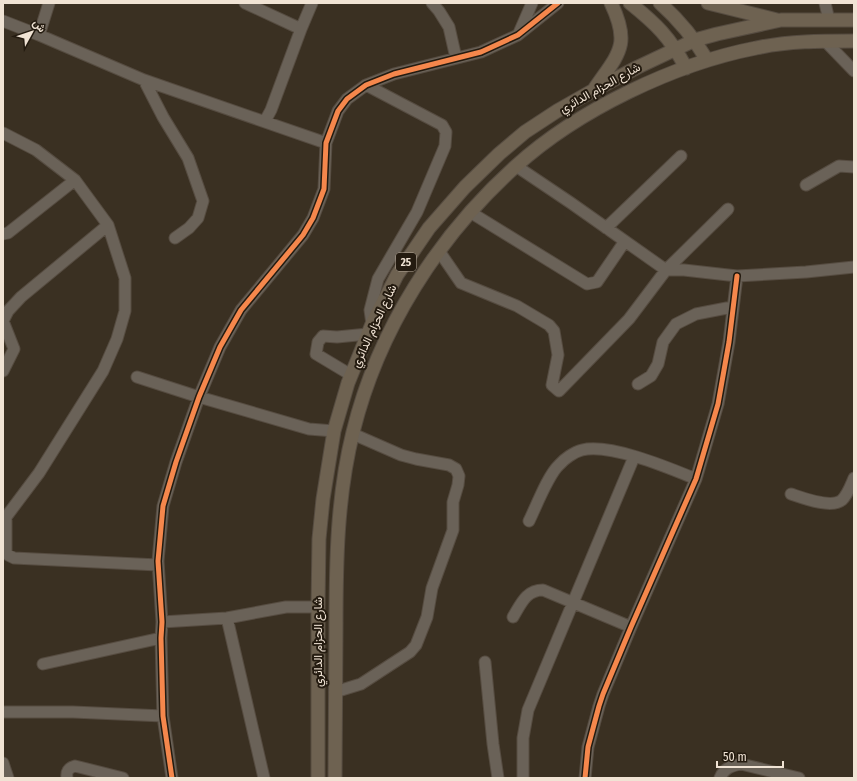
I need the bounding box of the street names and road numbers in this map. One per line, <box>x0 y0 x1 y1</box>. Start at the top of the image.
street label: شارع الحزام الدائري <box>557 60 644 119</box>
road number: 25 <box>396 253 416 271</box>
street label: شارع الحزام الدائري <box>349 282 402 371</box>
street label: شارع الحزام الدائري <box>311 597 328 687</box>

